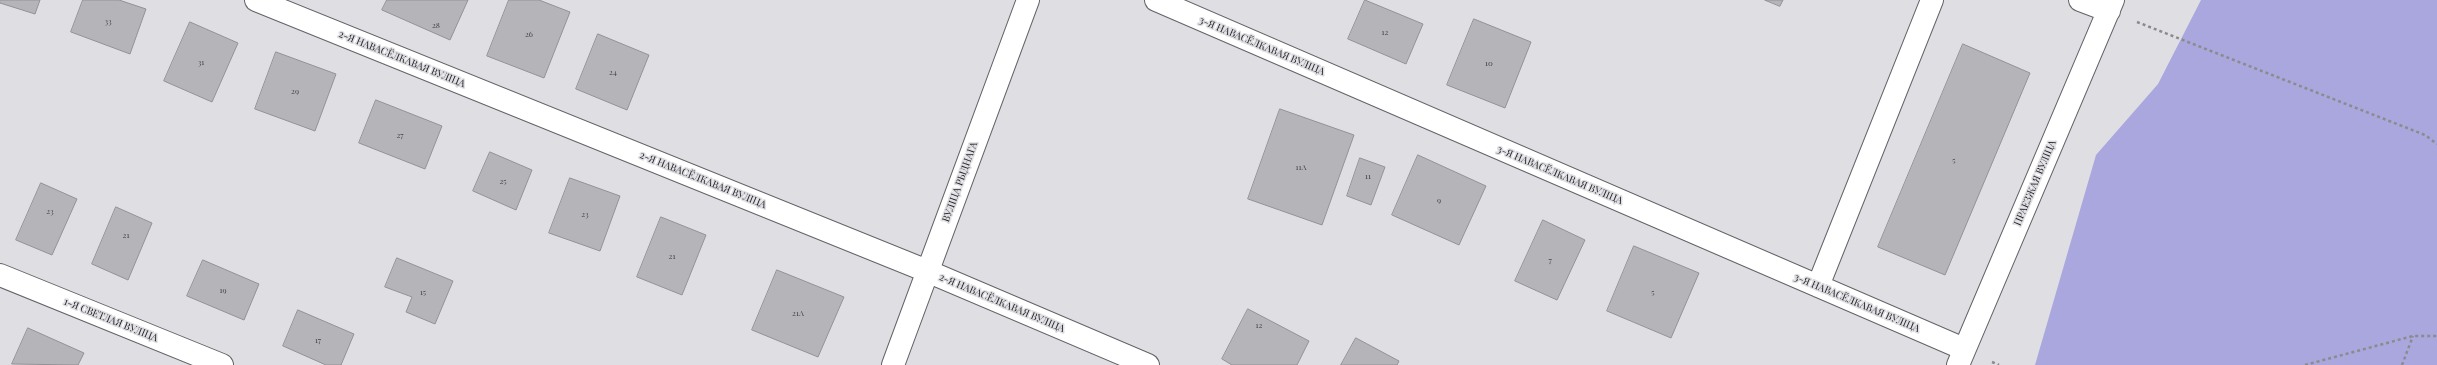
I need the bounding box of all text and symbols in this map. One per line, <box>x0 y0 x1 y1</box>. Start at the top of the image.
street label: 3-Я НАВАСЁЛКАВАЯ ВУЛІЦА <box>1197 14 1327 78</box>
house number: 33 <box>104 16 112 26</box>
house number: 28 <box>432 20 440 30</box>
house number: 12 <box>1382 27 1388 37</box>
street label: 2-Я НАВАСЁЛКАВАЯ ВУЛІЦА <box>337 28 467 90</box>
house number: 26 <box>525 29 533 39</box>
house number: 31 <box>198 57 204 67</box>
house number: 10 <box>1485 58 1493 68</box>
house number: 24 <box>609 67 617 77</box>
house number: 29 <box>291 86 299 96</box>
house number: 27 <box>396 130 404 140</box>
street label: ПРАЕЗЖАЯ ВУЛІЦА <box>2011 138 2059 228</box>
street label: ВУЛІЦА РЫДНАГА <box>940 140 980 224</box>
street label: 3-Я НАВАСЁЛКАВАЯ ВУЛІЦА <box>1495 143 1625 207</box>
street label: 2-Я НАВАСЁЛКАВАЯ ВУЛІЦА <box>638 149 768 211</box>
house number: 5 <box>1952 155 1956 165</box>
house number: 11А <box>1296 162 1306 172</box>
house number: 11 <box>1365 171 1371 181</box>
house number: 25 <box>499 176 507 186</box>
house number: 9 <box>1437 195 1441 205</box>
house number: 23 <box>46 206 54 216</box>
house number: 23 <box>581 209 589 219</box>
house number: 21 <box>123 230 129 240</box>
house number: 21 <box>669 251 675 261</box>
house number: 7 <box>1548 255 1552 265</box>
street label: 2-Я НАВАСЁЛКАВАЯ ВУЛІЦА <box>937 271 1067 335</box>
street label: 3-Я НАВАСЁЛКАВАЯ ВУЛІЦА <box>1792 271 1922 335</box>
house number: 19 <box>219 285 227 295</box>
house number: 15 <box>420 287 426 297</box>
house number: 5 <box>1651 287 1655 297</box>
street label: 1-Я СВЕТЛАЯ ВУЛІЦА <box>62 296 160 344</box>
house number: 21А <box>792 308 804 318</box>
house number: 12 <box>1256 320 1262 330</box>
house number: 17 <box>315 335 321 345</box>

